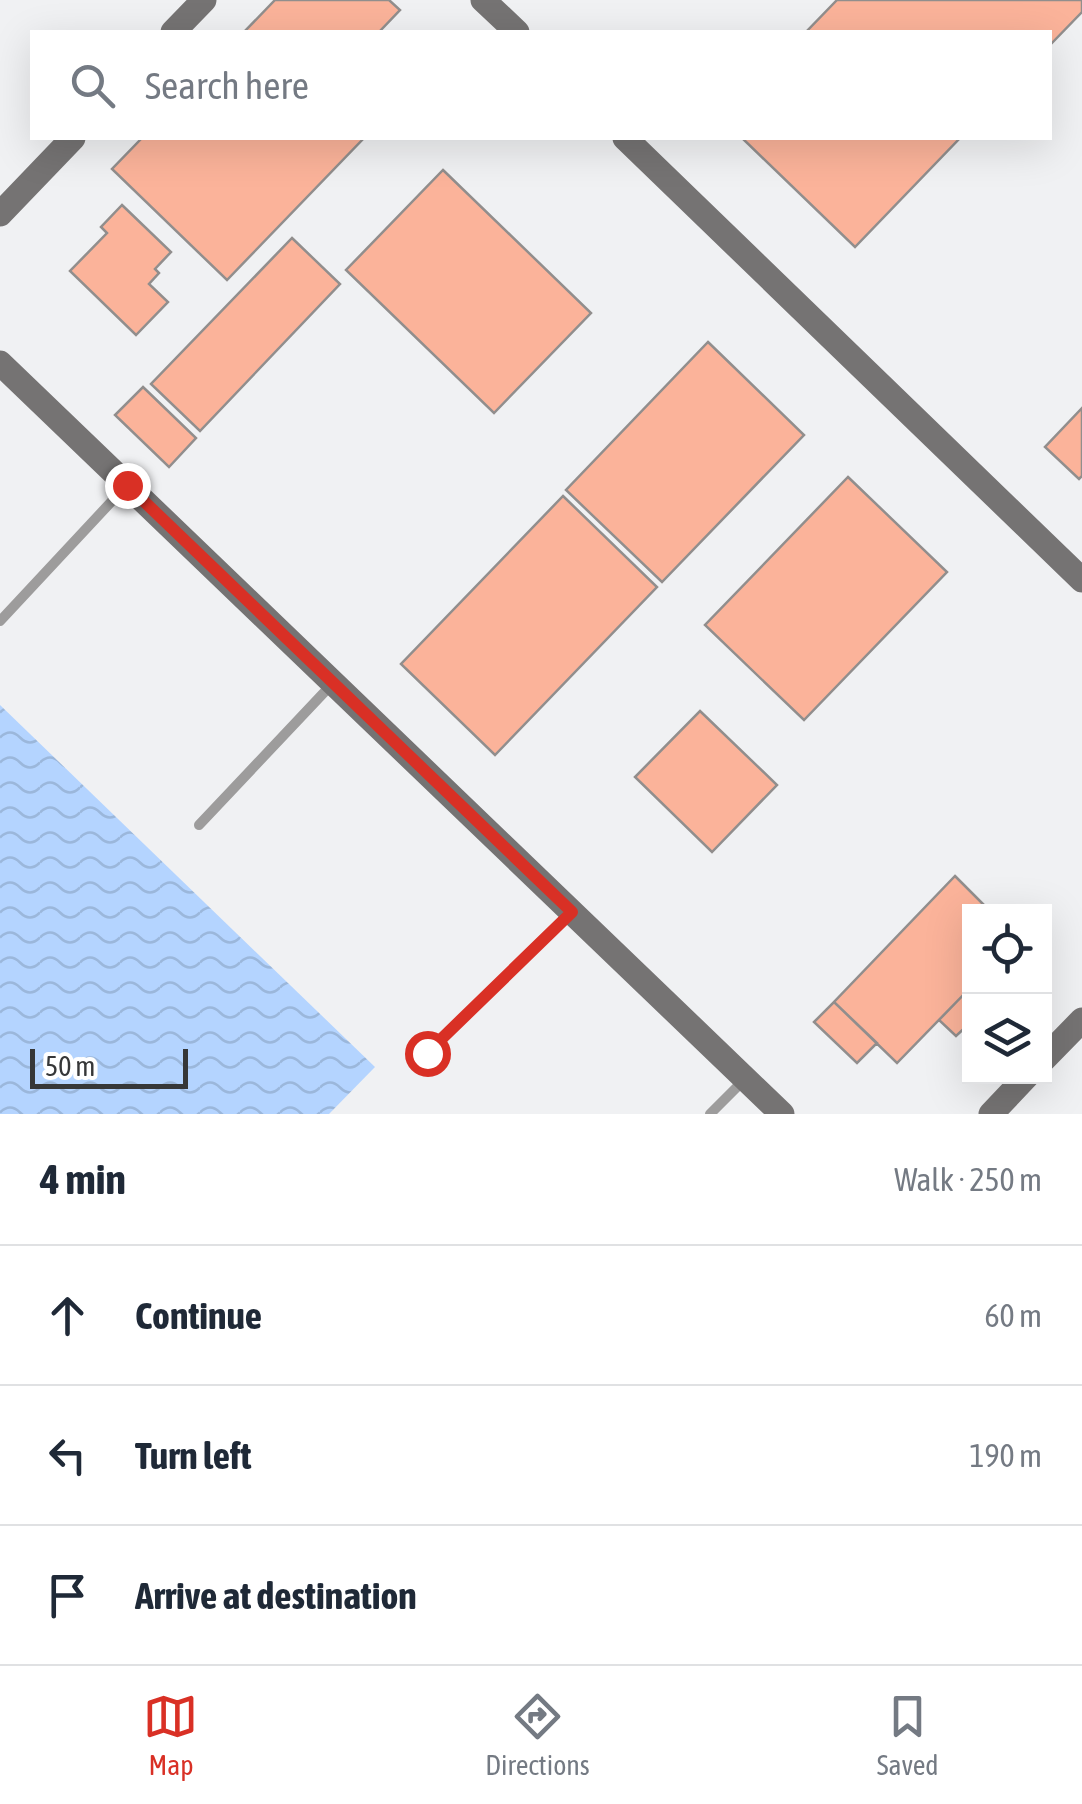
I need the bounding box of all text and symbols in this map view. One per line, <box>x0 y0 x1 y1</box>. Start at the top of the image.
search box <box>30 30 1052 140</box>
icon: search <box>65 58 120 113</box>
text: Search here <box>145 64 309 107</box>
route end <box>105 463 151 509</box>
map controls <box>962 904 1052 1084</box>
button: locate <box>962 904 1052 994</box>
button: layers <box>962 994 1052 1084</box>
route start <box>405 1031 451 1077</box>
scale bar <box>30 1044 188 1088</box>
text: 50 m <box>45 1050 95 1082</box>
text: 4 min <box>40 1155 126 1203</box>
text: Walk · 250 m <box>894 1161 1042 1198</box>
icon: ahead <box>40 1288 95 1343</box>
text: Continue <box>135 1294 262 1337</box>
text: 60 m <box>984 1297 1042 1334</box>
icon: left <box>40 1428 95 1483</box>
text: Turn left <box>135 1434 251 1477</box>
text: 190 m <box>969 1437 1042 1474</box>
icon: arrive <box>40 1568 95 1623</box>
text: Arrive at destination <box>135 1574 417 1617</box>
tab: Map <box>143 1689 198 1781</box>
tab: Directions <box>485 1689 590 1781</box>
tab: Saved <box>877 1689 939 1781</box>

